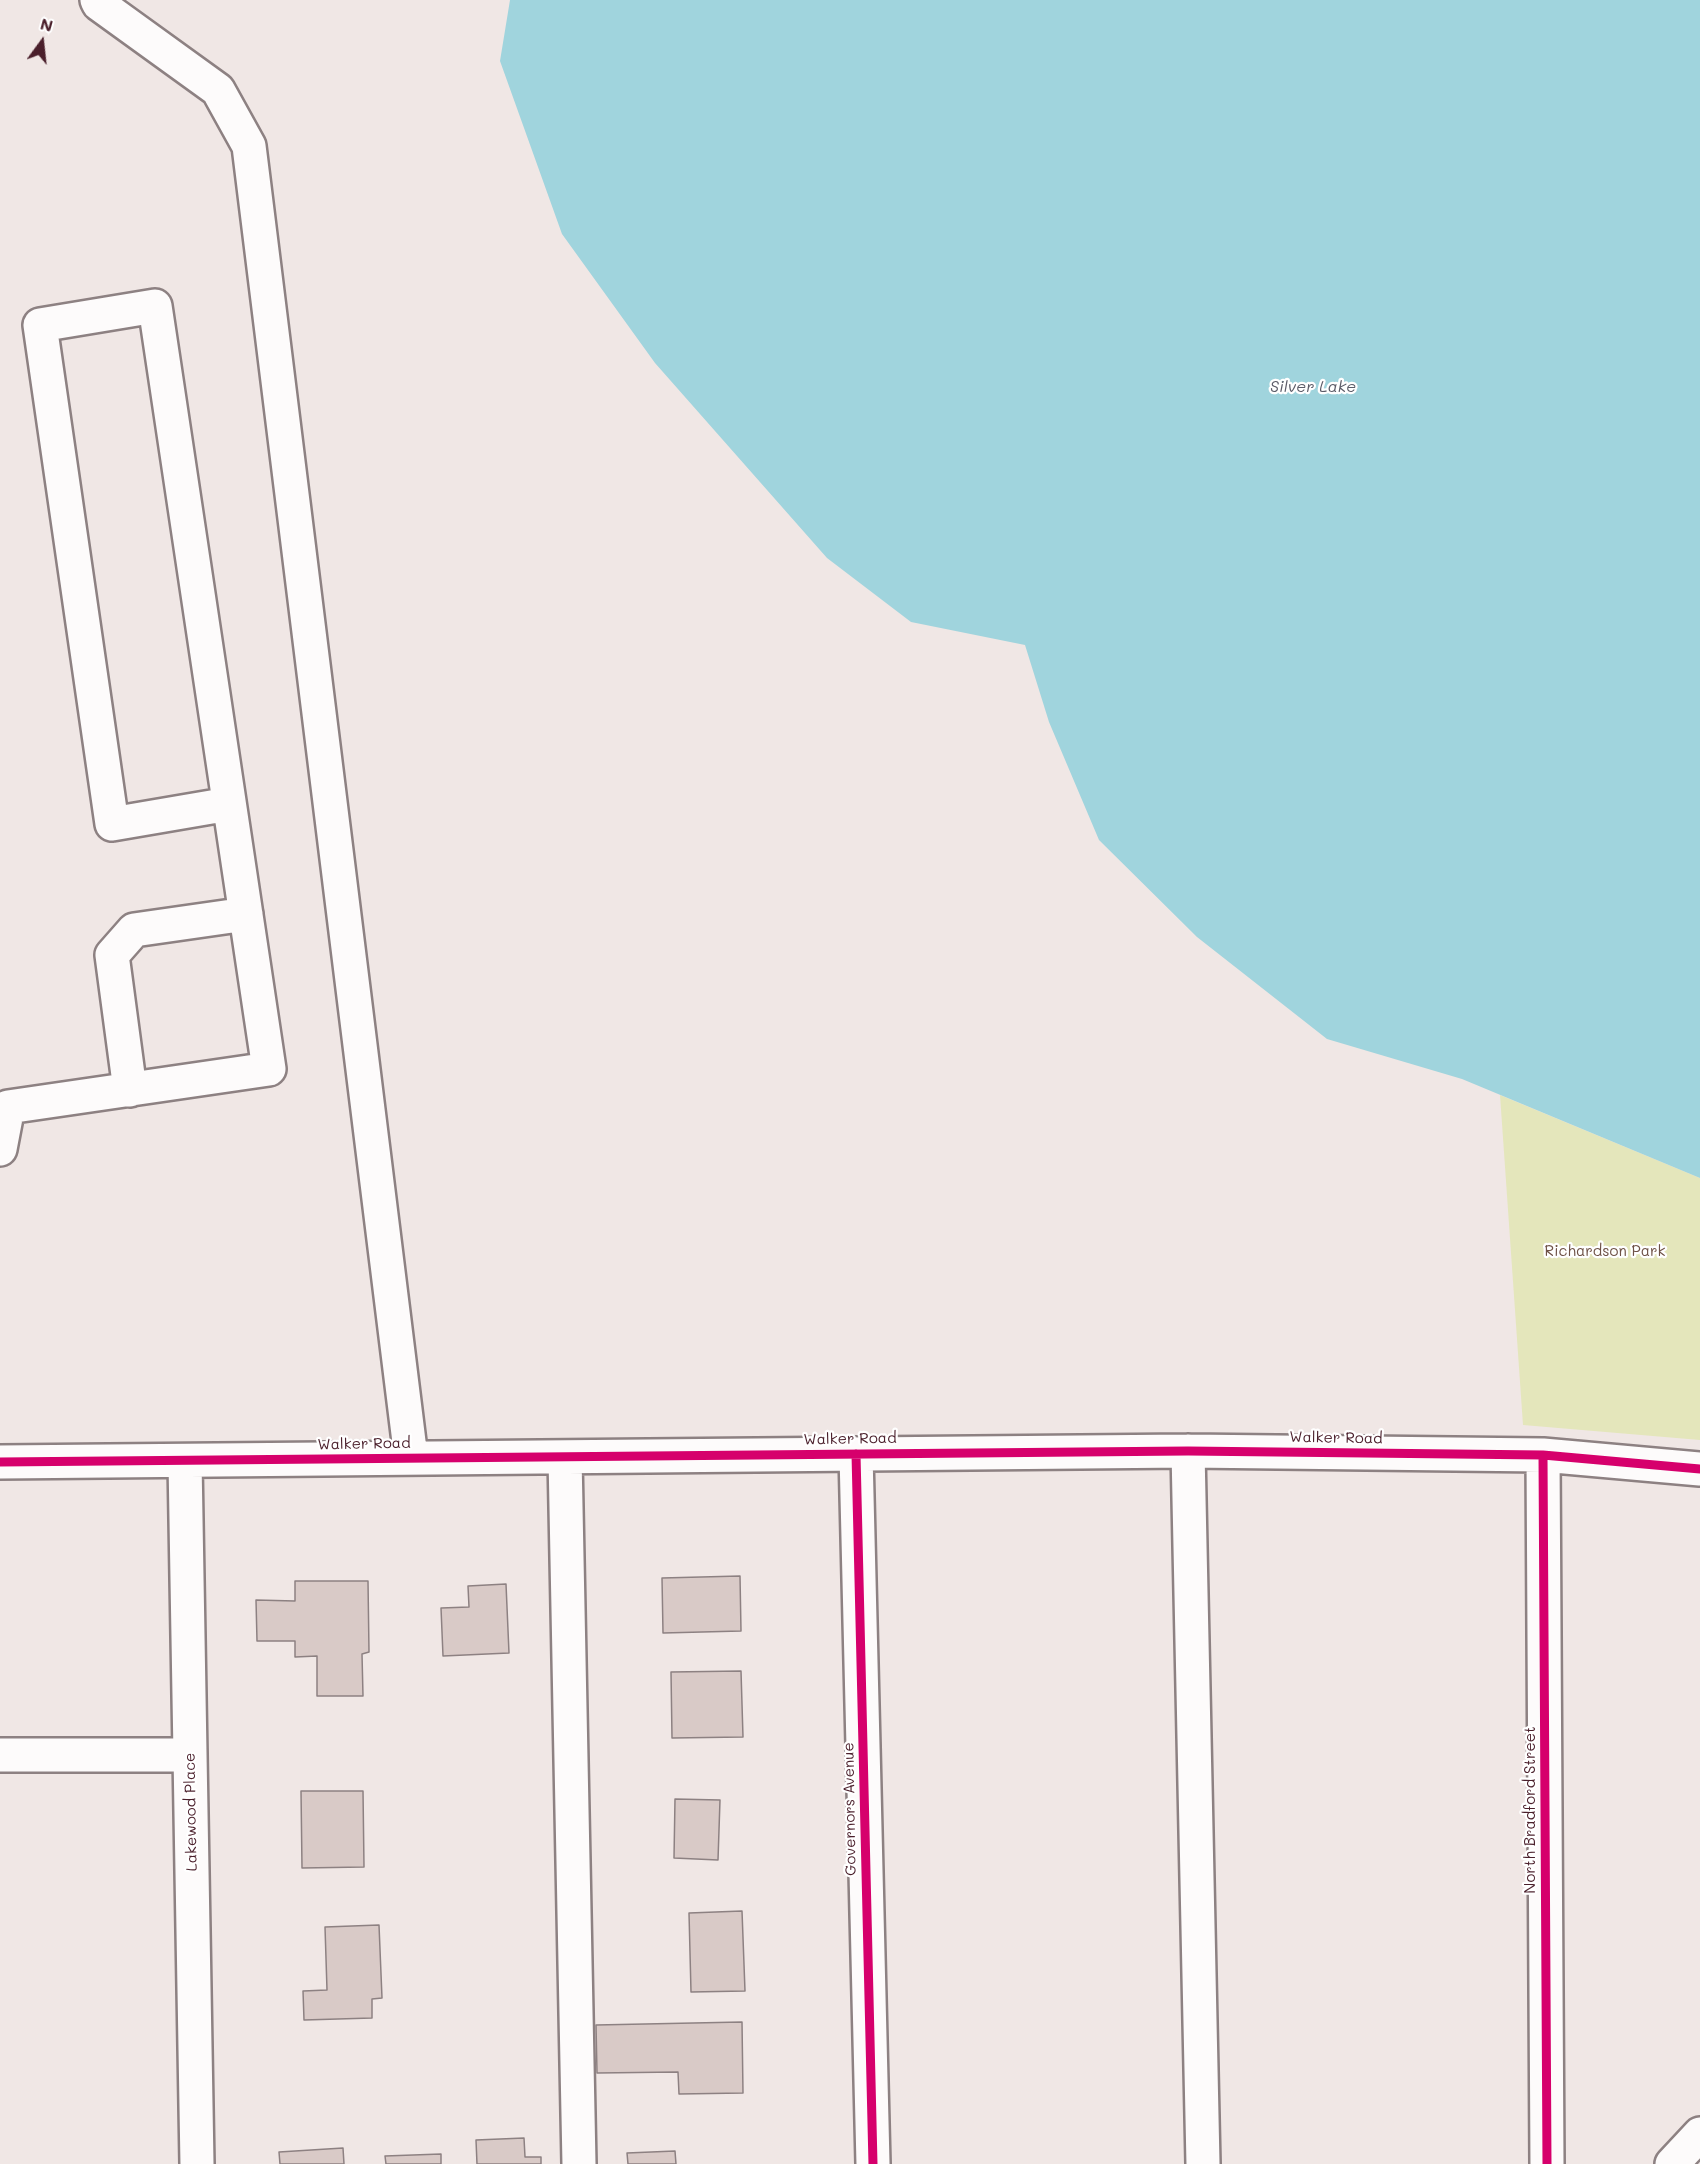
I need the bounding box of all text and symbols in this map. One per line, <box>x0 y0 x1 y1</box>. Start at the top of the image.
north arrow <box>12 12 72 72</box>
text: N <box>38 12 55 36</box>
water label: Silver Lake <box>1270 377 1356 397</box>
park label: Richardson Park <box>1544 1242 1666 1260</box>
street label: Walker Road <box>1289 1428 1383 1448</box>
street label: Walker Road <box>803 1429 897 1449</box>
street label: Walker Road <box>317 1434 411 1454</box>
street label: North Bradford Street <box>1521 1726 1539 1894</box>
street label: Governors Avenue <box>840 1742 860 1876</box>
street label: Lakewood Place <box>181 1753 201 1871</box>

